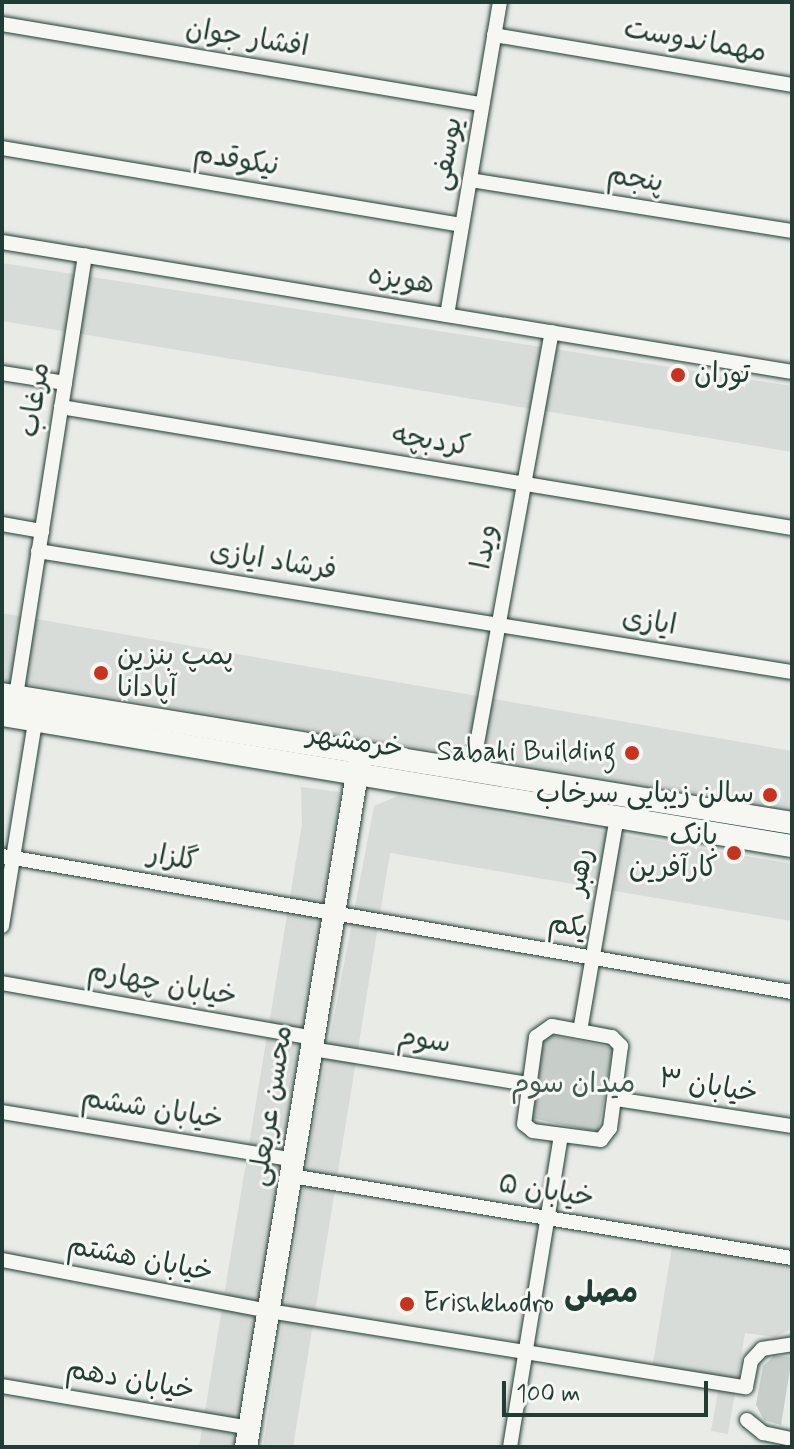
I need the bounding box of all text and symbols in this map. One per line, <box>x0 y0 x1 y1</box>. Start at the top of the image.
street label: افشار جوان <box>183 13 311 65</box>
street label: مهماندوست <box>621 13 769 71</box>
street label: یوسفی <box>425 115 471 193</box>
street label: نیکوقدم <box>191 138 281 184</box>
street label: پنجم <box>605 159 665 201</box>
street label: هویزه <box>365 259 437 303</box>
place label: توران <box>694 358 750 392</box>
street label: مرغاب <box>14 360 58 440</box>
marker: توران <box>669 366 687 384</box>
street label: کردبچه <box>389 419 473 465</box>
street label: ویدا <box>466 522 506 572</box>
street label: فرشاد ایازی <box>207 535 339 589</box>
street label: ایازی <box>619 602 679 644</box>
place label: پمپ بنزین آپادانا <box>117 640 233 706</box>
marker: پمپ بنزین آپادانا <box>92 664 110 682</box>
street label: خرمشهر <box>305 719 405 767</box>
place label: Sabahi Building <box>436 736 616 770</box>
marker: Sabahi Building <box>623 744 641 762</box>
place label: سالن زیبایی سرخاب <box>536 778 754 812</box>
marker: سالن زیبایی سرخاب <box>761 786 779 804</box>
place label: بانک کارآفرین <box>629 820 718 886</box>
street label: گلزار <box>145 838 201 880</box>
marker: بانک کارآفرین <box>725 844 743 862</box>
street label: رهبر <box>560 846 602 898</box>
street label: یکم <box>546 907 590 947</box>
street label: خیابان چهارم <box>85 955 239 1015</box>
street label: سوم <box>395 1020 453 1062</box>
street label: محسن عربعلی <box>243 1023 301 1189</box>
street label: خیابان ۳ <box>656 1063 760 1111</box>
park label: میدان سوم <box>511 1068 635 1102</box>
street label: خیابان ششم <box>79 1082 225 1138</box>
street label: خیابان ۵ <box>496 1168 596 1216</box>
street label: خیابان هشتم <box>64 1229 216 1291</box>
district label: مصلی <box>564 1276 638 1312</box>
place label: Erishkhodro <box>423 1287 554 1321</box>
marker: Erishkhodro <box>398 1295 416 1313</box>
street label: خیابان دهم <box>63 1353 197 1409</box>
scale bar <box>506 1365 712 1415</box>
text: 100 m <box>516 1379 580 1410</box>

